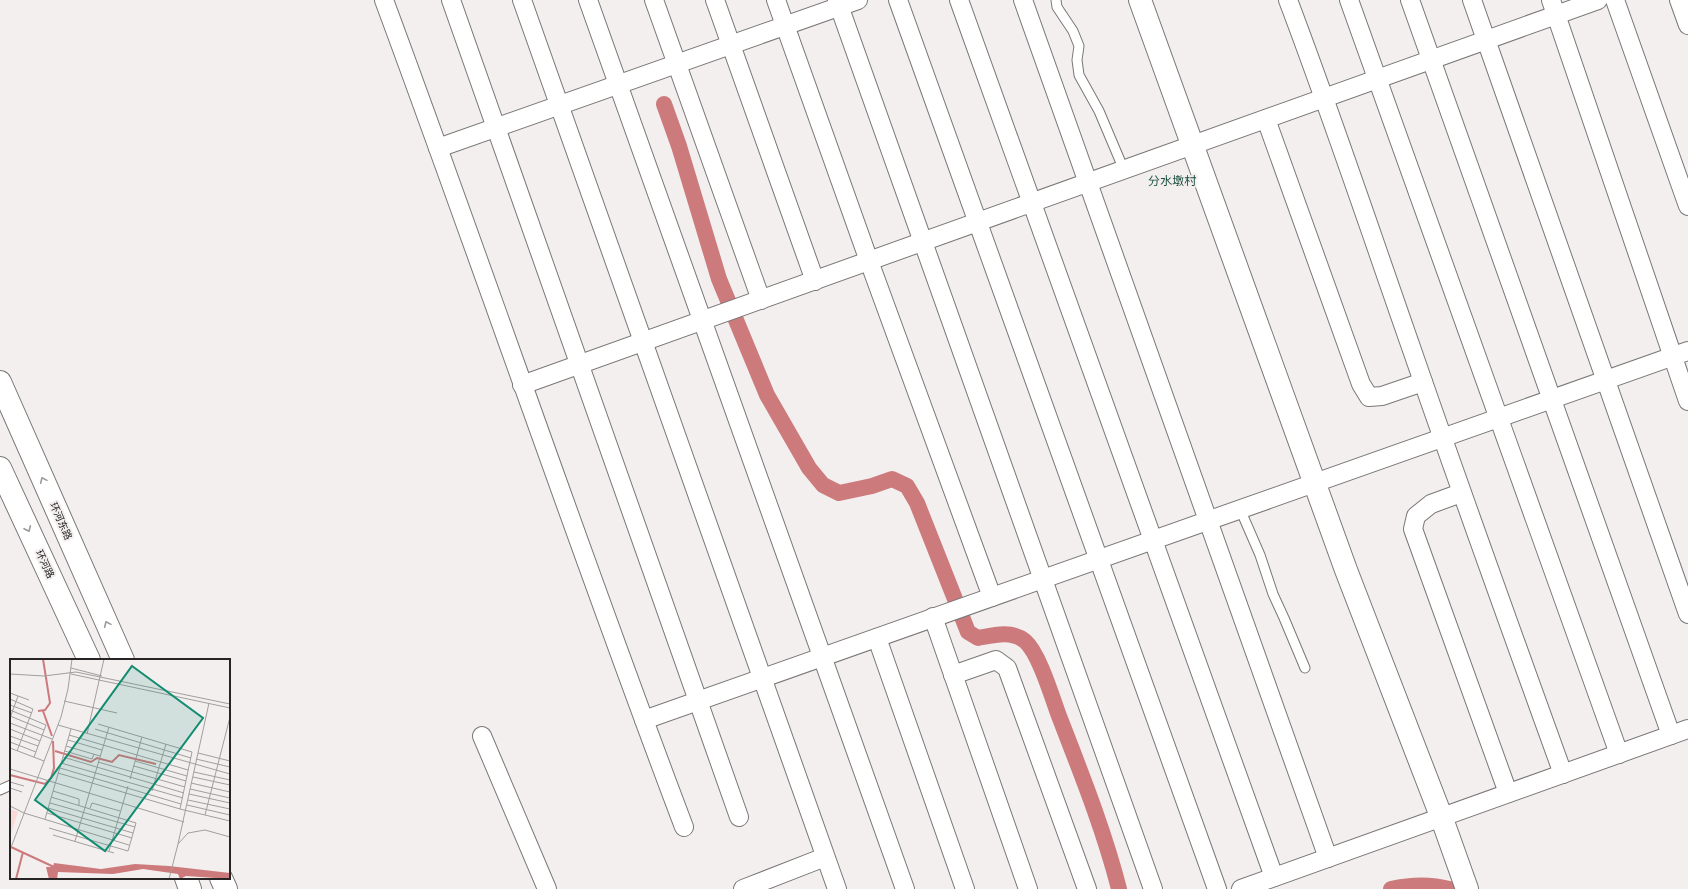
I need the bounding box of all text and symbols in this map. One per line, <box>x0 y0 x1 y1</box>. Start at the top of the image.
district label: 分水墩村 <box>1148 173 1197 188</box>
one-way arrow <box>40 477 48 484</box>
street label: 环河东路 <box>47 500 75 542</box>
one-way arrow <box>23 524 31 532</box>
street label: 环河路 <box>33 548 57 580</box>
one-way arrow <box>104 621 112 628</box>
inset map <box>10 659 230 879</box>

